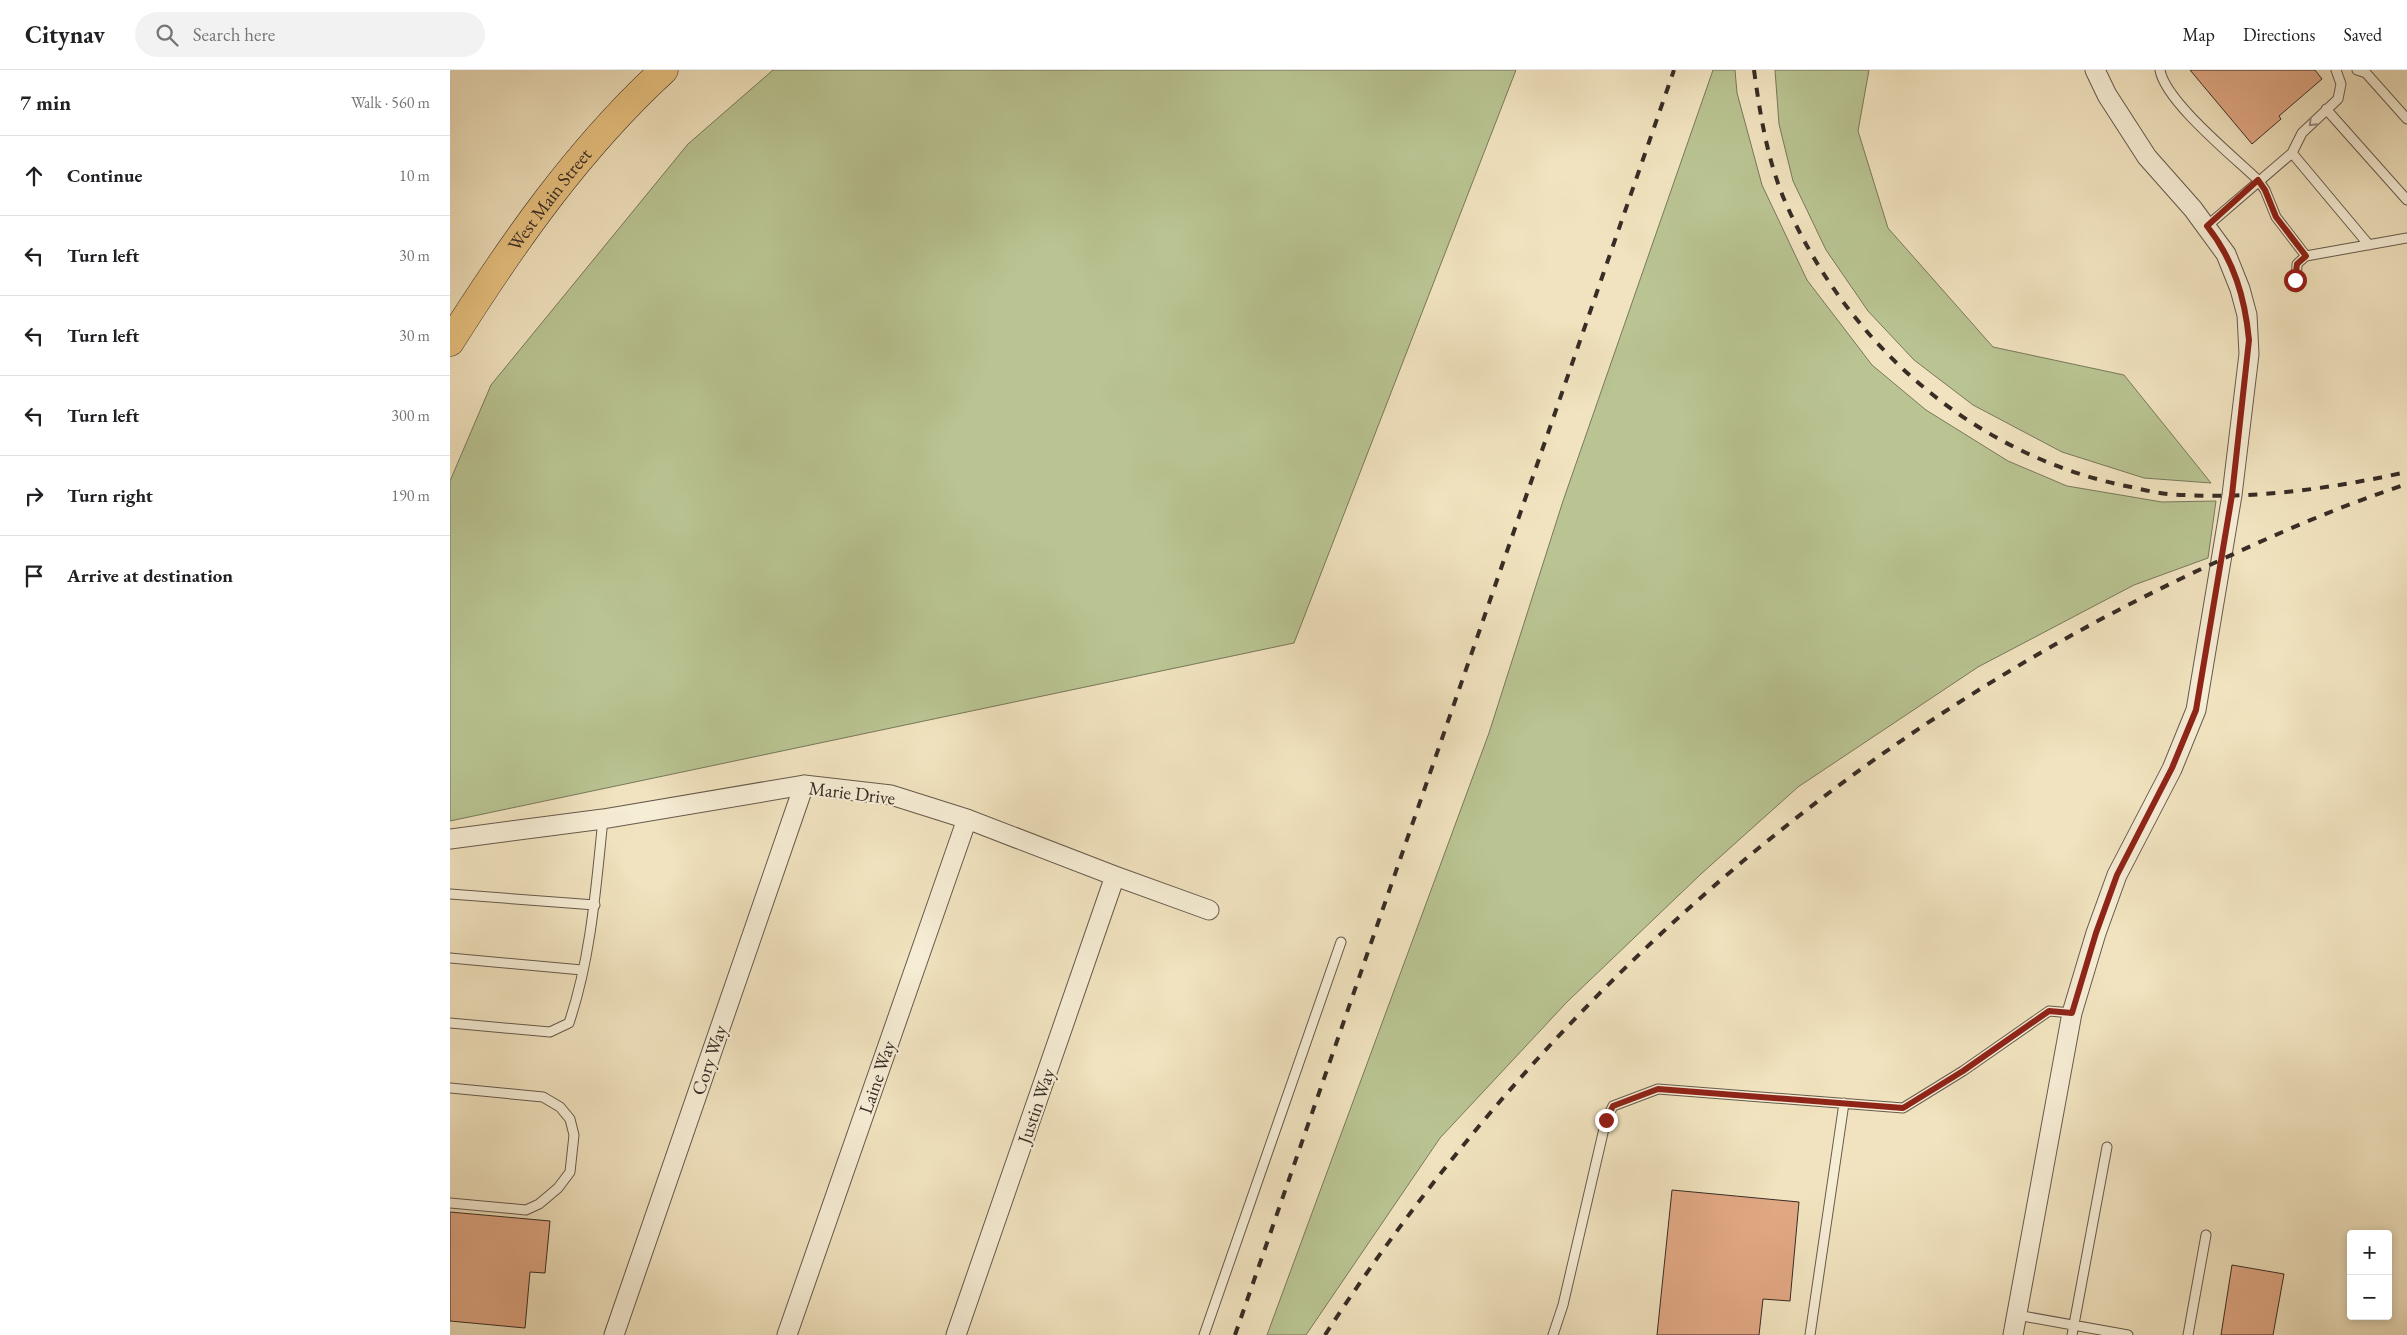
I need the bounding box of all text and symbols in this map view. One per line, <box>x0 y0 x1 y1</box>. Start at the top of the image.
search box <box>135 12 485 57</box>
text: Citynav <box>25 19 105 50</box>
icon: search <box>153 21 181 49</box>
text: Search here <box>193 22 275 47</box>
text: Map <box>2183 23 2215 46</box>
text: Directions <box>2243 23 2315 46</box>
text: Saved <box>2343 23 2382 46</box>
text: 7 min <box>20 89 71 116</box>
text: Walk · 560 m <box>351 92 430 113</box>
one-way arrow <box>2308 117 2317 126</box>
street label: West Main Street <box>502 142 597 256</box>
icon: ahead <box>20 162 48 190</box>
text: Continue <box>67 163 142 188</box>
text: 10 m <box>399 165 430 186</box>
icon: left <box>20 242 48 270</box>
text: Turn left <box>67 243 139 268</box>
text: 30 m <box>399 245 430 266</box>
route start <box>2284 269 2307 292</box>
icon: left <box>20 322 48 350</box>
text: Turn left <box>67 323 139 348</box>
text: 30 m <box>399 325 430 346</box>
icon: left <box>20 402 48 430</box>
text: Turn left <box>67 403 139 428</box>
text: 300 m <box>391 405 430 426</box>
icon: right <box>20 482 48 510</box>
text: Turn right <box>67 483 153 508</box>
text: 190 m <box>391 485 430 506</box>
icon: arrive <box>20 562 48 590</box>
text: Arrive at destination <box>67 563 233 588</box>
street label: Marie Drive <box>807 775 897 811</box>
street label: Cory Way <box>685 1021 733 1098</box>
street label: Laine Way <box>853 1036 901 1117</box>
street label: Justin Way <box>1011 1064 1061 1149</box>
route end <box>1595 1109 1618 1132</box>
map controls <box>2347 1230 2392 1320</box>
button: + <box>2347 1230 2392 1275</box>
button: − <box>2347 1275 2392 1320</box>

